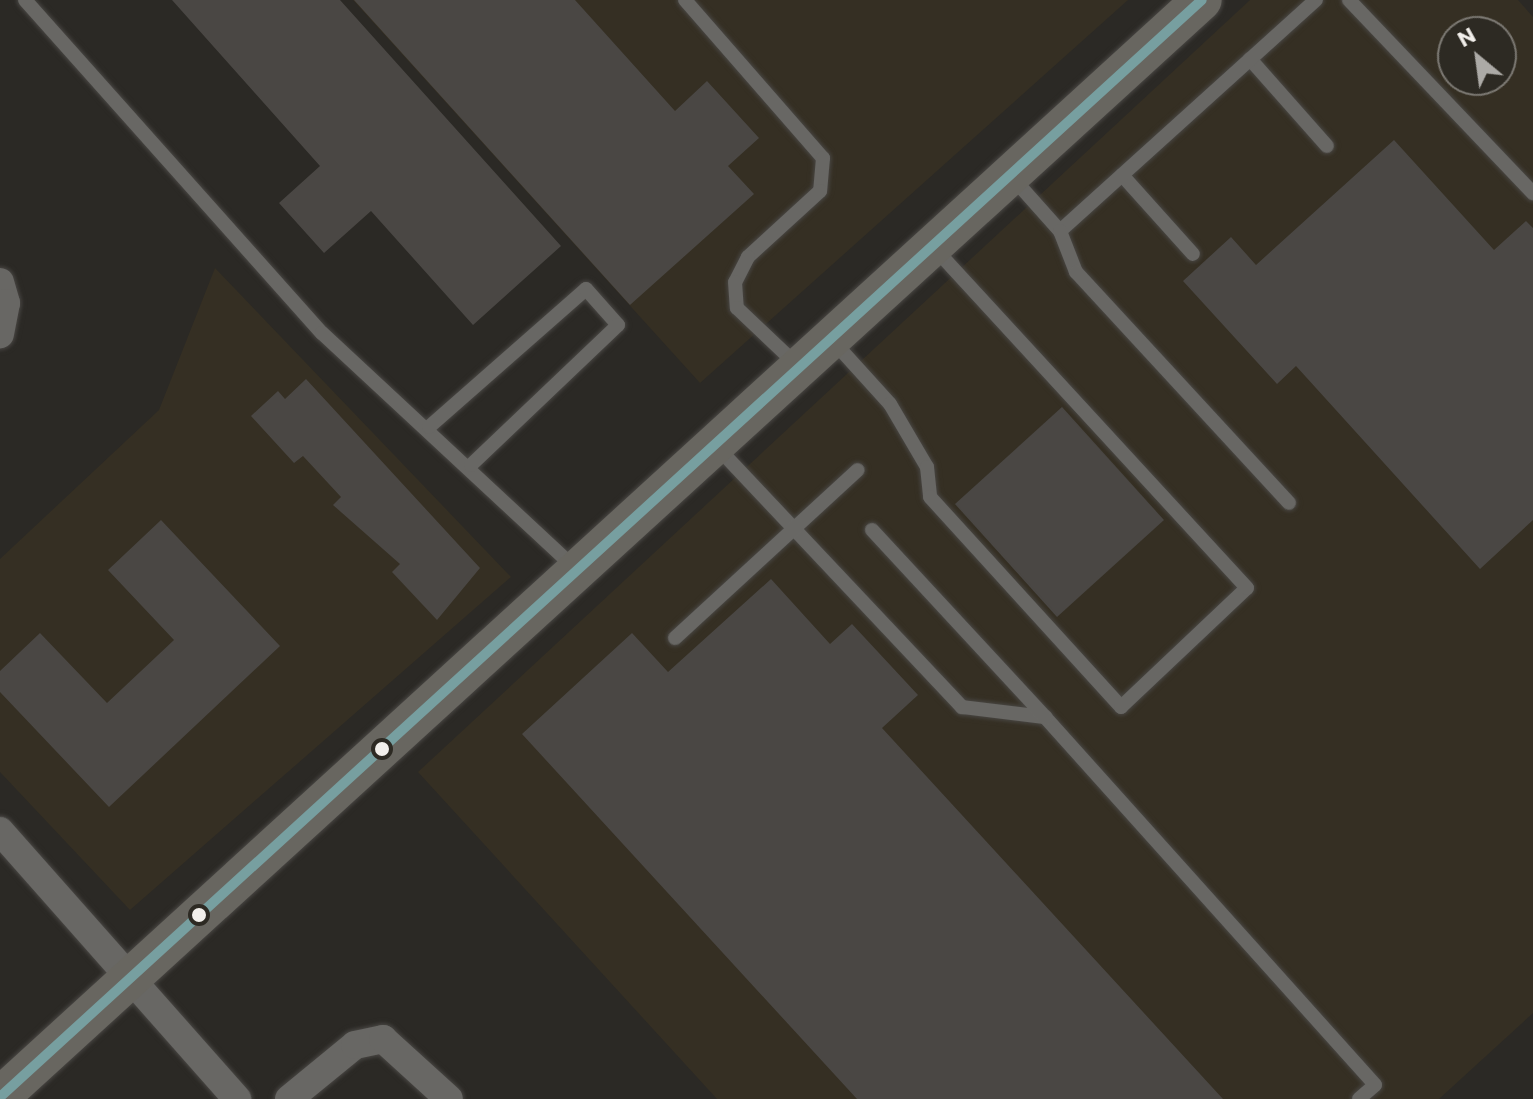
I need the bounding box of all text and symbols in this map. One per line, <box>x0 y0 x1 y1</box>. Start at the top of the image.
north arrow <box>1437 16 1517 96</box>
text: N <box>1452 21 1480 52</box>
unlabelled marker <box>374 741 390 757</box>
unlabelled marker <box>191 907 207 923</box>

